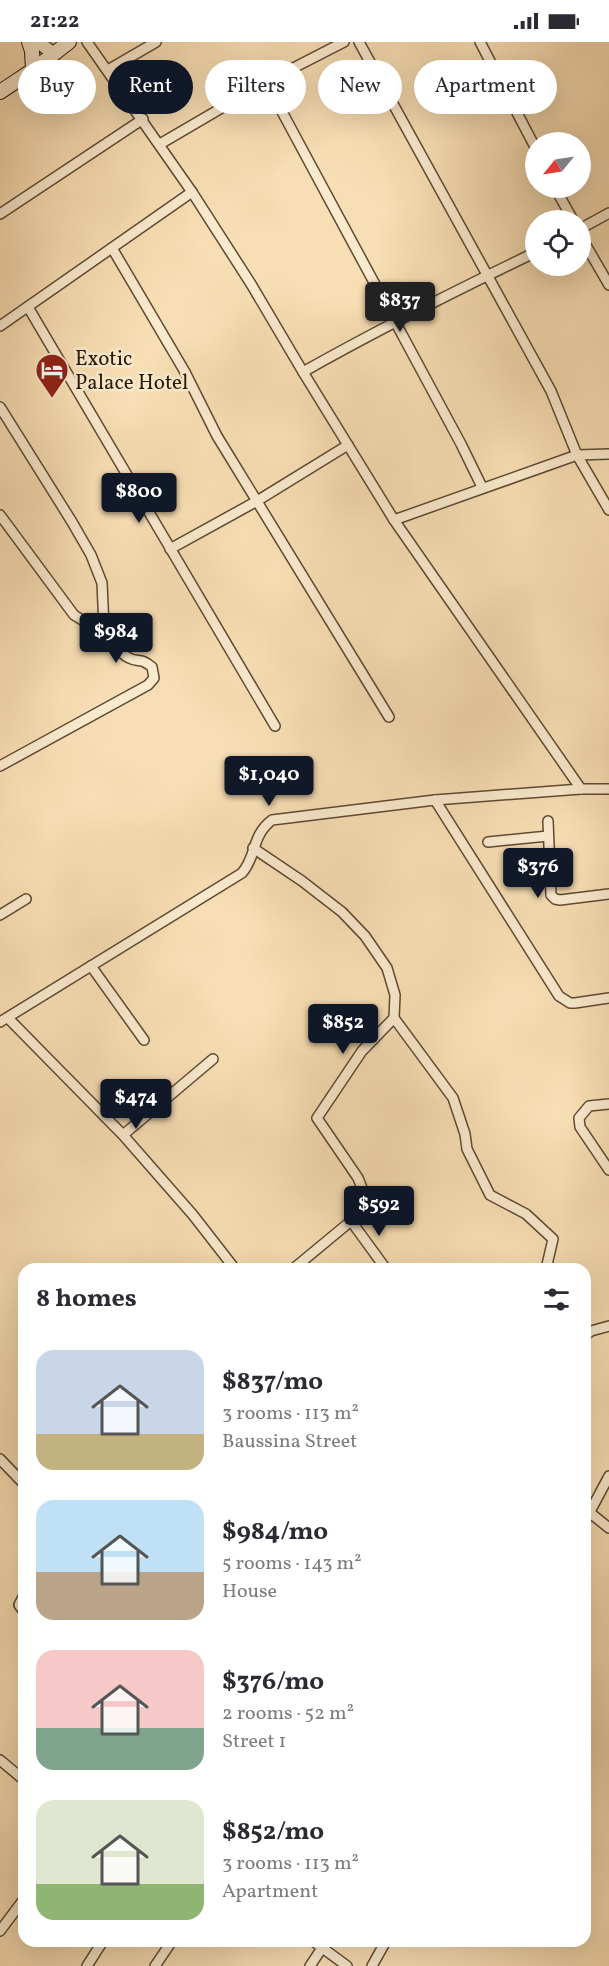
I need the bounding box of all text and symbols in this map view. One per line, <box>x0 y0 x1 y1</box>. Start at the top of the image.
text: 21:22 <box>30 6 79 37</box>
chip: Buy <box>18 60 96 114</box>
chip: Rent <box>108 60 193 114</box>
chip: Filters <box>205 60 306 114</box>
chip: New <box>318 60 402 114</box>
chip: Apartment <box>414 60 557 114</box>
north arrow <box>525 132 591 198</box>
map controls <box>525 132 591 276</box>
button: locate <box>525 210 591 276</box>
pin: $837 <box>364 282 436 333</box>
text: $837 <box>379 287 421 315</box>
place label: Exotic Palace Hotel <box>75 345 188 398</box>
hotel icon: Exotic Palace Hotel <box>34 352 70 399</box>
pin: $800 <box>103 473 175 524</box>
text: $800 <box>116 478 162 506</box>
pin: $984 <box>80 613 152 664</box>
text: $984 <box>94 618 138 646</box>
pin: $1,040 <box>220 756 318 807</box>
text: $1,040 <box>239 761 300 789</box>
pin: $376 <box>502 848 574 899</box>
text: $376 <box>517 853 559 881</box>
pin: $852 <box>307 1004 379 1055</box>
text: $852 <box>322 1009 364 1037</box>
pin: $474 <box>100 1079 172 1130</box>
text: $474 <box>114 1084 158 1112</box>
pin: $592 <box>343 1186 415 1237</box>
text: $592 <box>358 1191 400 1219</box>
text: 8 homes <box>36 1281 137 1317</box>
icon: filters <box>540 1283 573 1316</box>
text: $837/mo <box>222 1364 323 1400</box>
icon: home <box>84 1374 156 1446</box>
text: 3 rooms · 113 m² <box>222 1400 359 1428</box>
text: Baussina Street <box>222 1428 357 1456</box>
text: $984/mo <box>222 1514 328 1550</box>
icon: home <box>84 1524 156 1596</box>
text: 5 rooms · 143 m² <box>222 1550 362 1578</box>
text: House <box>222 1578 277 1606</box>
text: $376/mo <box>222 1664 324 1700</box>
icon: home <box>84 1674 156 1746</box>
text: 2 rooms · 52 m² <box>222 1700 354 1728</box>
text: Street 1 <box>222 1728 286 1756</box>
text: $852/mo <box>222 1814 324 1850</box>
icon: home <box>84 1824 156 1896</box>
text: 3 rooms · 113 m² <box>222 1850 359 1878</box>
text: Apartment <box>222 1878 318 1906</box>

